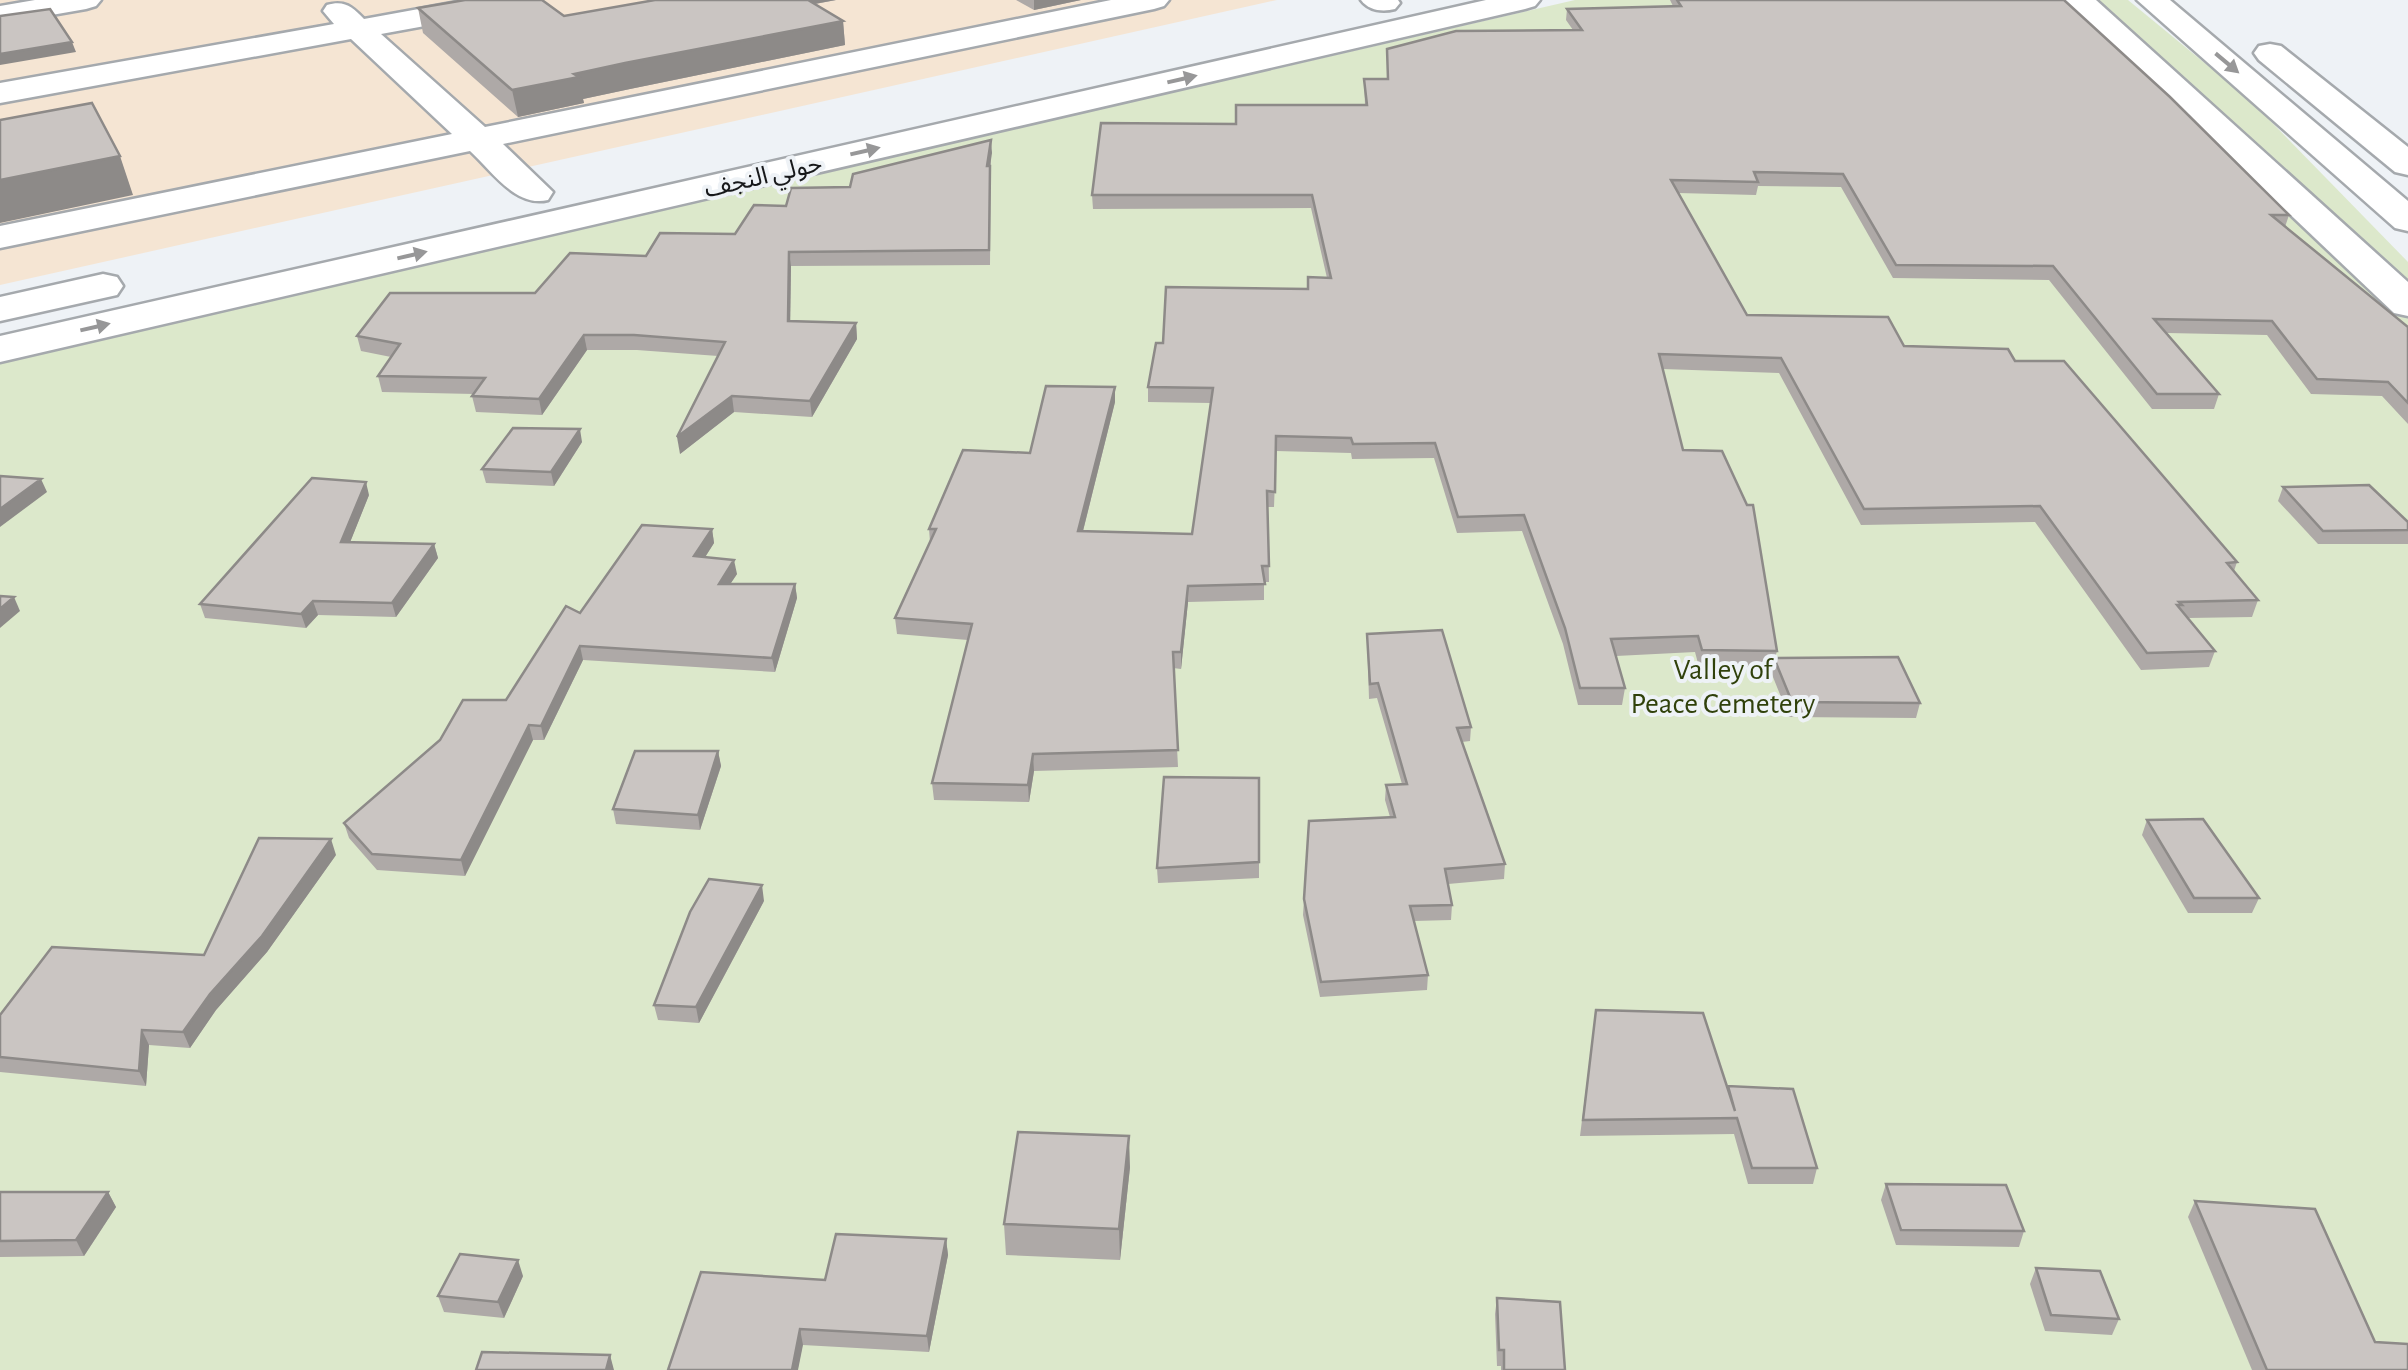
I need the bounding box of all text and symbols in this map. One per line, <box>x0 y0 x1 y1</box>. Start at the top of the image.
one-way arrow <box>2214 52 2239 73</box>
one-way arrow <box>1167 70 1198 86</box>
one-way arrow <box>850 143 881 158</box>
street label: حولي النجف <box>702 151 826 208</box>
one-way arrow <box>397 247 428 262</box>
one-way arrow <box>80 319 111 334</box>
park label: Valley of Peace Cemetery <box>1631 655 1816 719</box>

